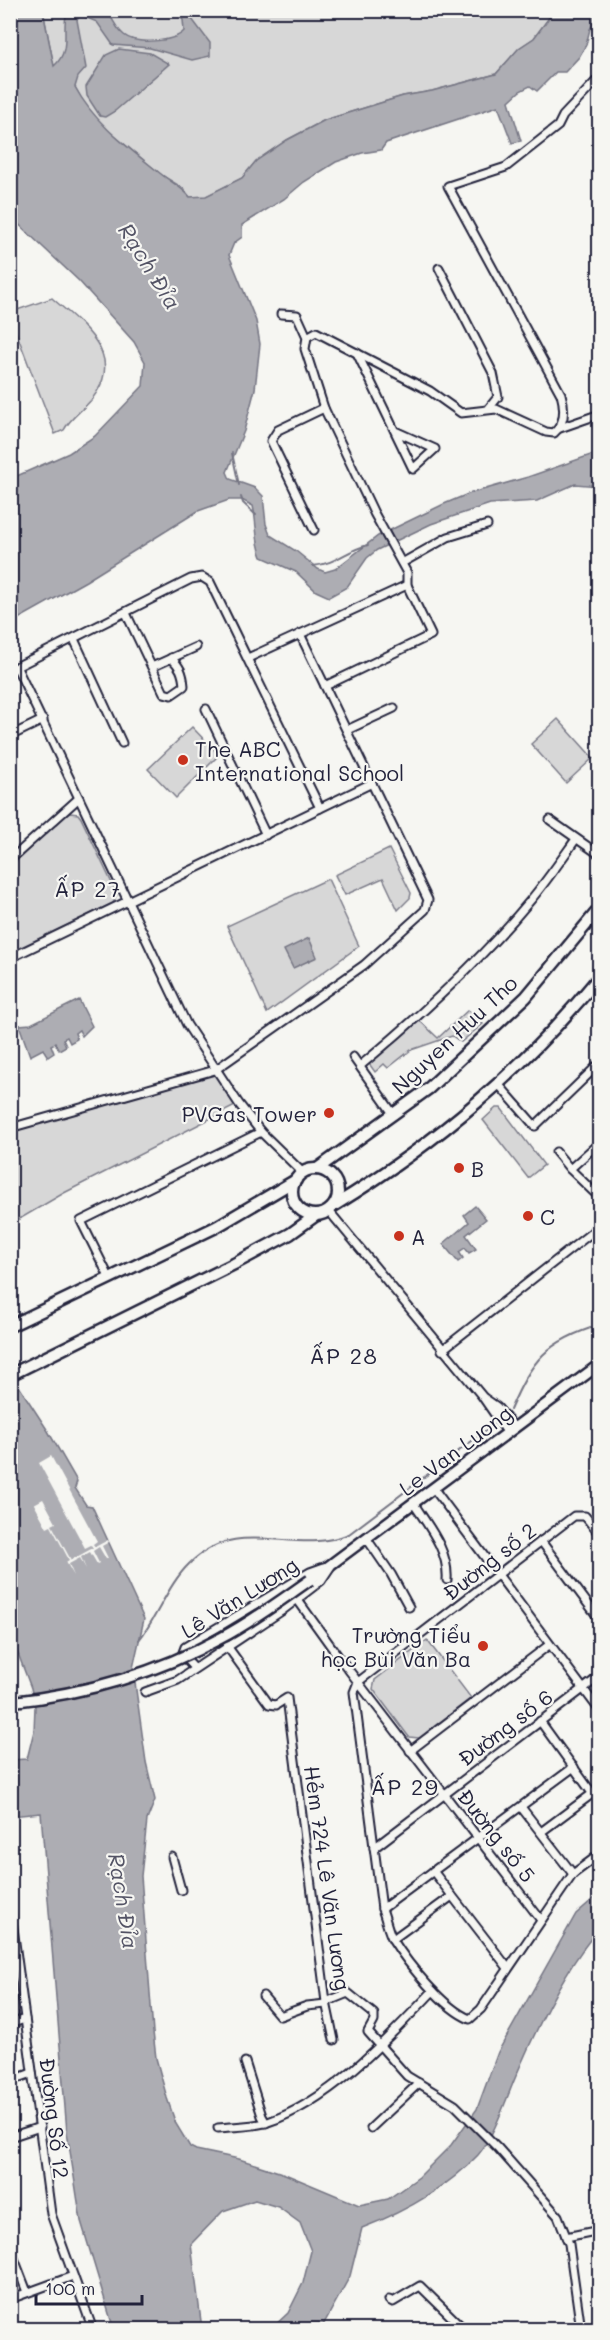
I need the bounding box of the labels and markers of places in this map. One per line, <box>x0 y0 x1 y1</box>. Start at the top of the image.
place label: The ABC International School <box>195 735 404 786</box>
marker: The ABC International School <box>176 753 190 767</box>
place label: PVGas Tower <box>182 1100 317 1127</box>
marker: PVGas Tower <box>322 1106 336 1120</box>
place label: B <box>471 1155 484 1182</box>
marker: B <box>452 1161 466 1175</box>
place label: C <box>540 1203 555 1230</box>
marker: C <box>521 1209 535 1223</box>
place label: A <box>411 1223 426 1250</box>
marker: A <box>392 1229 406 1243</box>
place label: Trường Tiểu học Bùi Văn Ba <box>321 1621 471 1672</box>
marker: Trường Tiểu học Bùi Văn Ba <box>476 1639 490 1653</box>

